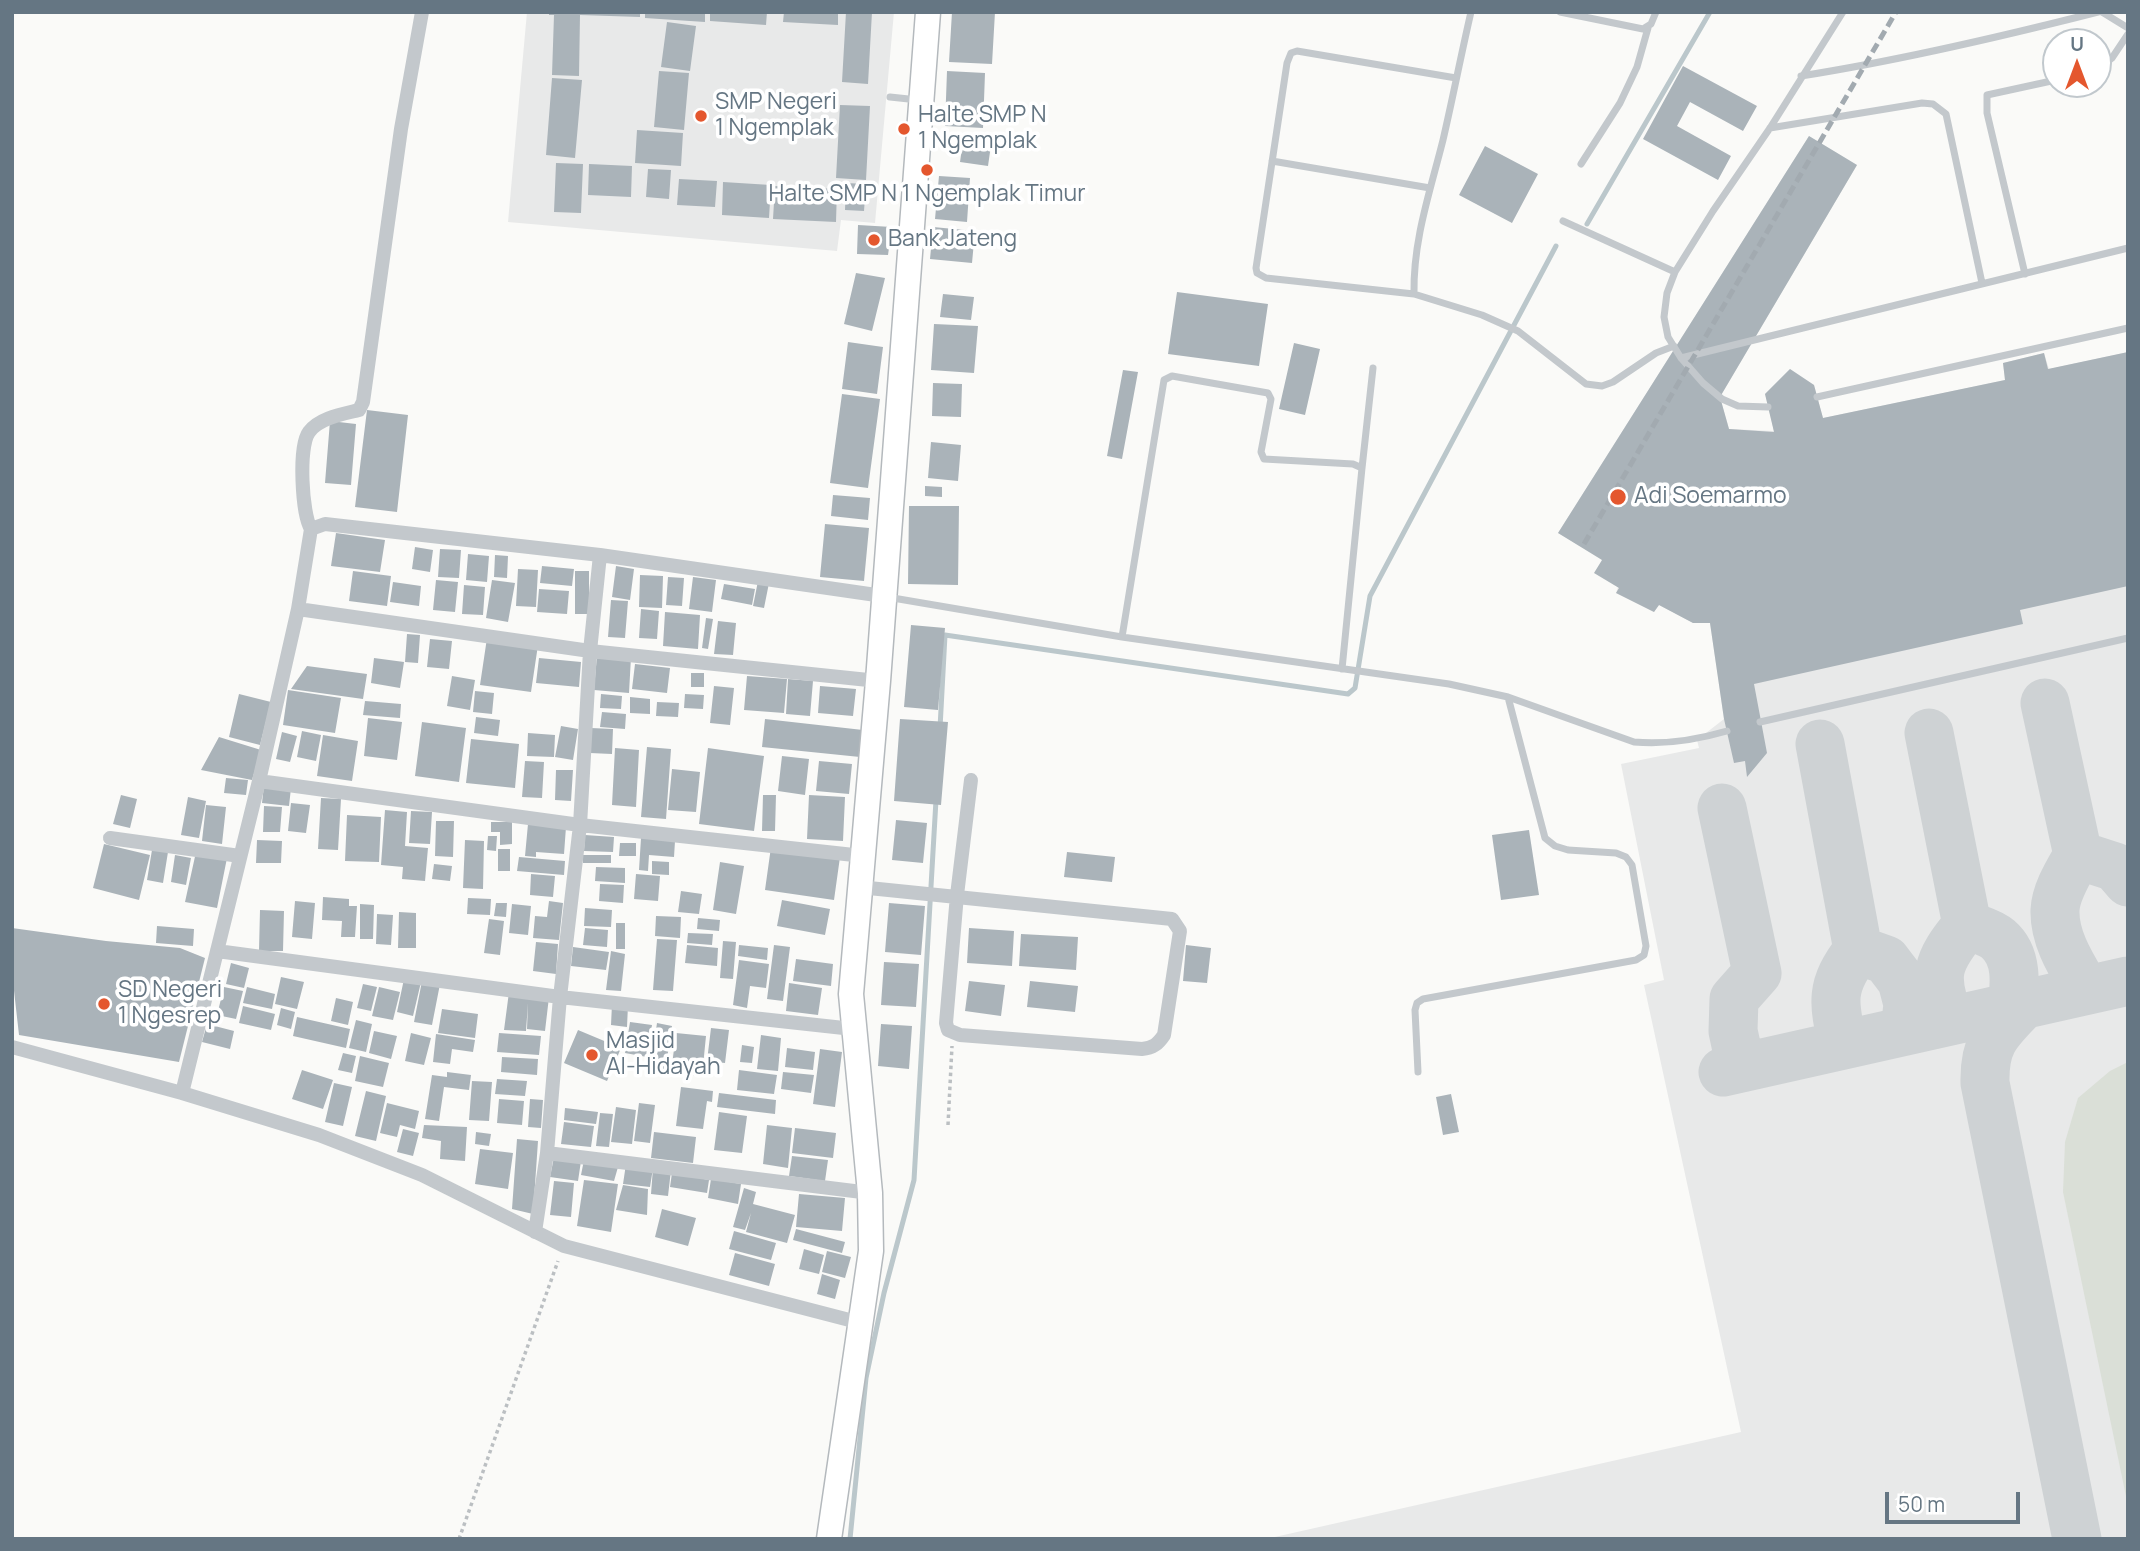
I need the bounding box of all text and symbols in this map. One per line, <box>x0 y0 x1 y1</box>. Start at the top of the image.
north arrow <box>2042 28 2112 98</box>
text: U <box>2070 31 2084 57</box>
place label: SMP Negeri 1 Ngemplak <box>715 89 837 143</box>
place label: Halte SMP N 1 Ngemplak <box>918 102 1046 156</box>
marker: SMP Negeri 1 Ngemplak <box>693 108 709 124</box>
marker: Halte SMP N 1 Ngemplak <box>896 121 912 137</box>
marker: Halte SMP N 1 Ngemplak Timur <box>919 162 935 178</box>
place label: Halte SMP N 1 Ngemplak Timur <box>769 181 1085 209</box>
place label: Bank Jateng <box>888 226 1017 254</box>
marker: Bank Jateng <box>866 232 882 248</box>
place label: Adi Soemarmo <box>1634 483 1787 511</box>
marker: Adi Soemarmo <box>1608 487 1628 507</box>
place label: SD Negeri 1 Ngesrep <box>118 977 222 1031</box>
marker: SD Negeri 1 Ngesrep <box>96 996 112 1012</box>
place label: Masjid Al-Hidayah <box>606 1028 721 1082</box>
marker: Masjid Al-Hidayah <box>584 1047 600 1063</box>
scale bar <box>1888 1478 2023 1522</box>
text: 50 m <box>1898 1490 1945 1518</box>

